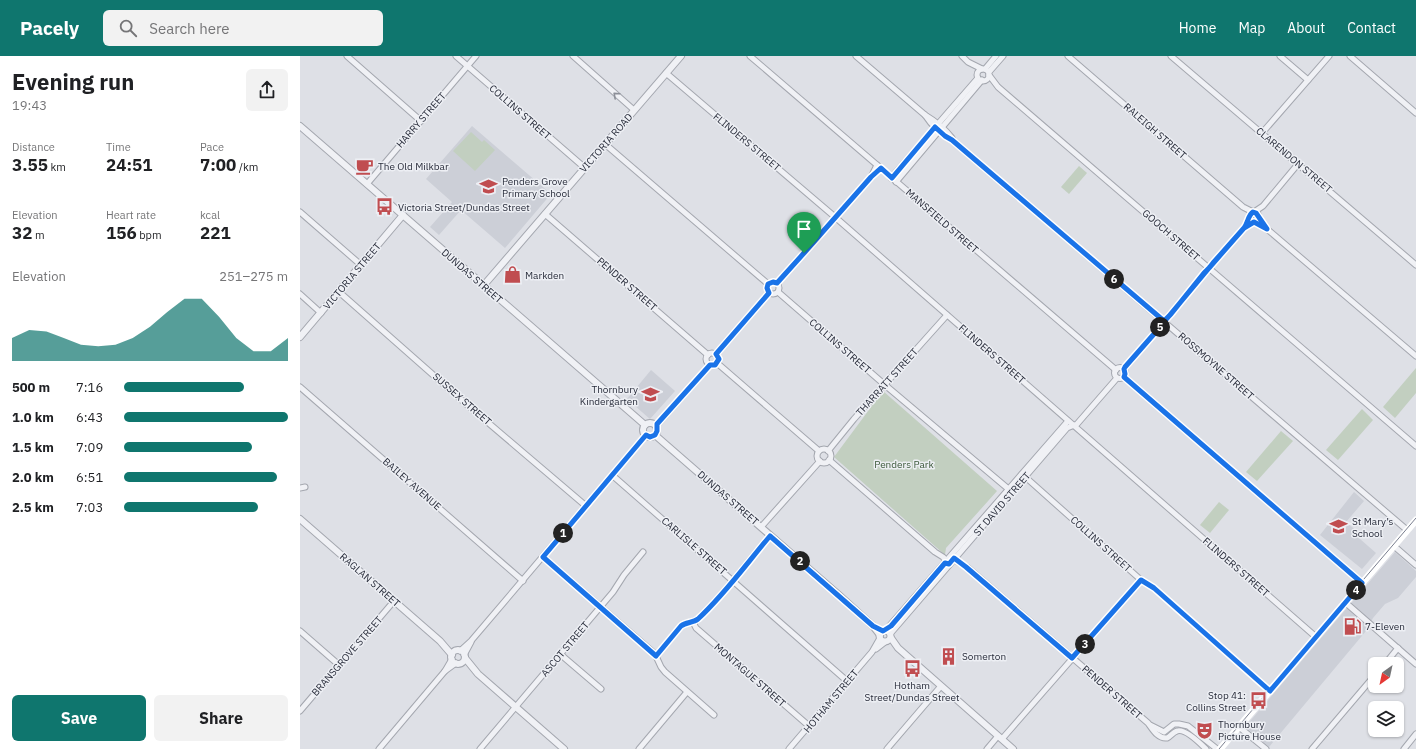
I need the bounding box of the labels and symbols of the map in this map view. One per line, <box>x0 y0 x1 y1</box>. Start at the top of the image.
street label: COLLINS STREET <box>486 82 554 143</box>
street label: HARRY STREET <box>393 89 449 150</box>
one-way arrow <box>614 92 621 99</box>
street label: RALEIGH STREET <box>1121 100 1189 162</box>
street label: VICTORIA ROAD <box>577 110 636 175</box>
street label: FLINDERS STREET <box>711 110 784 174</box>
street label: CLARENDON STREET <box>1253 124 1335 196</box>
cafe icon: The Old Milkbar <box>355 156 375 176</box>
place label: The Old Milkbar <box>378 160 449 173</box>
place label: Penders Grove Primary School <box>502 175 570 200</box>
school or university icon: Penders Grove Primary School <box>479 177 499 197</box>
street label: MANSFIELD STREET <box>903 186 981 256</box>
bus stop icon: Victoria Street/Dundas Street <box>375 197 395 217</box>
place label: Victoria Street/Dundas Street <box>398 201 530 214</box>
street label: GOOCH STREET <box>1140 206 1203 264</box>
pin <box>787 212 821 253</box>
street label: VICTORIA STREET <box>320 240 384 312</box>
street label: DUNDAS STREET <box>439 246 505 306</box>
street label: PENDER STREET <box>594 254 660 314</box>
shop icon: Markden <box>502 265 522 285</box>
place label: Markden <box>525 269 564 282</box>
pin: 6 <box>1104 269 1124 289</box>
street label: COLLINS STREET <box>806 316 874 377</box>
pin: 5 <box>1150 317 1170 337</box>
street label: FLINDERS STREET <box>956 322 1028 387</box>
street label: ROSSMOYNE STREET <box>1175 330 1257 403</box>
street label: THARRATT STREET <box>853 345 921 419</box>
street label: SUSSEX STREET <box>430 370 494 428</box>
place label: Thornbury Kindergarten <box>580 383 638 408</box>
school or university icon: Thornbury Kindergarten <box>641 385 661 405</box>
street label: BAILEY AVENUE <box>380 455 444 513</box>
park label: Penders Park <box>874 458 934 471</box>
street label: DUNDAS STREET <box>695 468 761 528</box>
street label: ST DAVID STREET <box>971 469 1034 539</box>
street label: COLLINS STREET <box>1068 513 1134 575</box>
street label: CARLISLE STREET <box>659 514 729 578</box>
place label: St Mary’s School <box>1352 515 1394 540</box>
school or university icon: St Mary’s School <box>1329 517 1349 537</box>
pin: 1 <box>553 523 573 543</box>
street label: FLINDERS STREET <box>1200 535 1272 600</box>
street label: RAGLAN STREET <box>337 550 403 610</box>
pin: 2 <box>790 551 810 571</box>
pin: 4 <box>1346 580 1366 600</box>
street label: BRANSGROVE STREET <box>309 613 386 699</box>
fuel station icon: 7-Eleven <box>1342 616 1362 636</box>
street label: ASCOT STREET <box>538 618 592 679</box>
place label: 7-Eleven <box>1365 620 1405 633</box>
pin: 3 <box>1075 634 1095 654</box>
street label: MONTAGUE STREET <box>712 640 789 710</box>
building icon: Somerton <box>939 646 959 666</box>
place label: Somerton <box>962 650 1006 663</box>
north arrow <box>1368 657 1404 693</box>
bus stop icon: Hotham Street/Dundas Street <box>902 658 922 678</box>
street label: PENDER STREET <box>1079 662 1145 722</box>
street label: HOTHAM STREET <box>801 666 861 735</box>
place label: Hotham Street/Dundas Street <box>864 679 960 704</box>
place label: Stop 41: Collins Street <box>1186 689 1246 714</box>
bus stop icon: Stop 41: Collins Street <box>1249 691 1269 711</box>
place label: Thornbury Picture House <box>1218 718 1281 743</box>
theatre icon: Thornbury Picture House <box>1195 720 1215 740</box>

